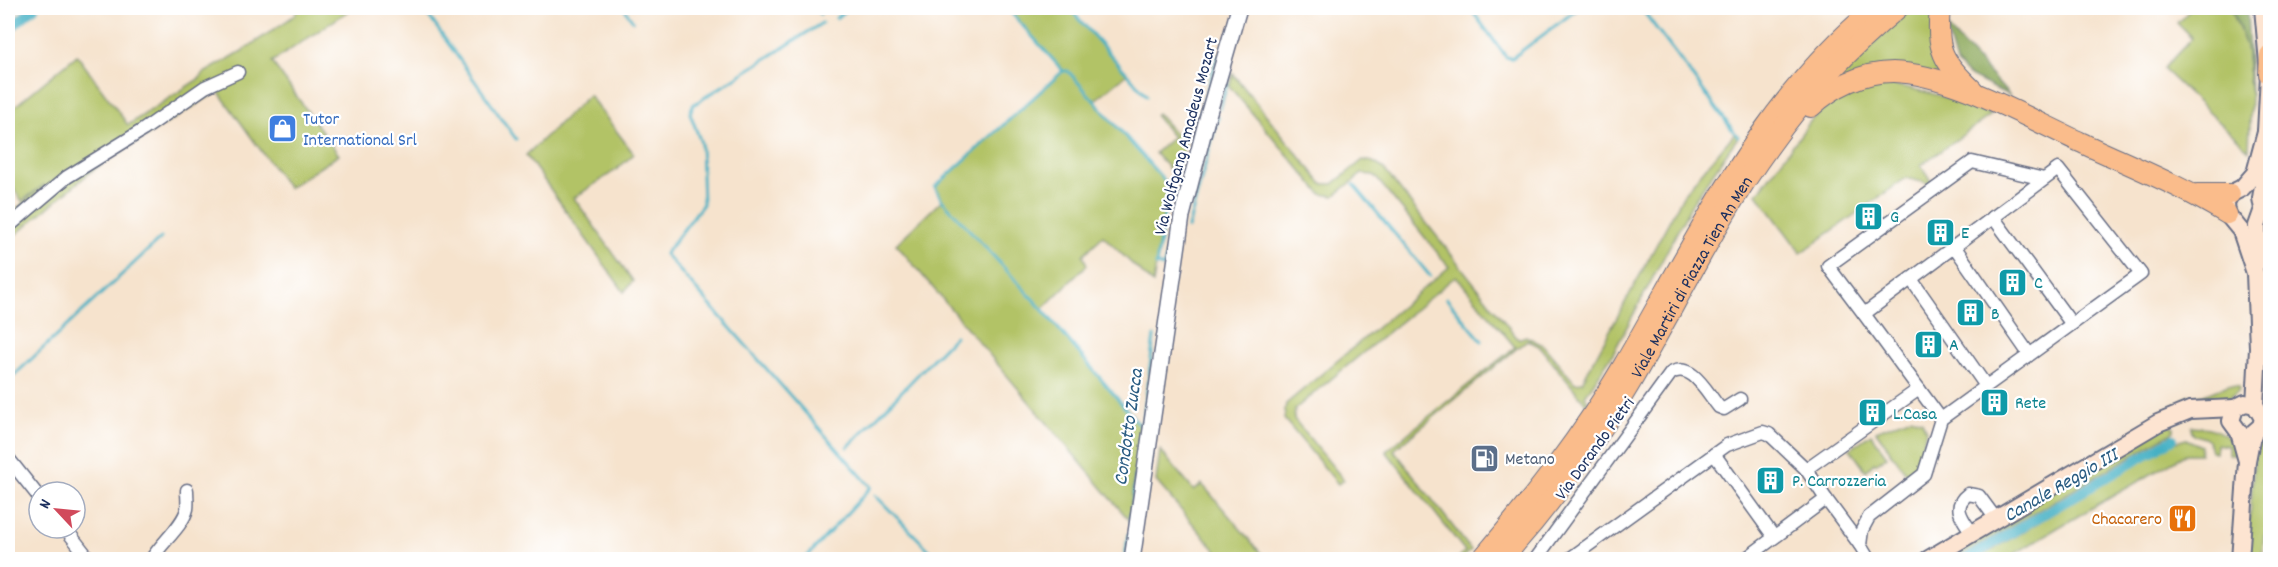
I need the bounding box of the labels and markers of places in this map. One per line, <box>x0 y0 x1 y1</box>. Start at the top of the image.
place label: Tutor International Srl <box>303 108 418 154</box>
shop icon: Tutor International Srl <box>266 112 298 144</box>
building icon: G <box>1853 200 1885 232</box>
place label: G <box>1890 206 1899 231</box>
building icon: E <box>1924 216 1956 248</box>
place label: E <box>1961 222 1969 247</box>
building icon: C <box>1997 266 2029 298</box>
place label: C <box>2034 272 2043 297</box>
building icon: B <box>1954 297 1986 329</box>
place label: B <box>1991 303 2000 328</box>
building icon: A <box>1912 328 1944 360</box>
place label: A <box>1949 334 1959 359</box>
building icon: Rete <box>1978 386 2010 418</box>
place label: Rete <box>2015 392 2046 417</box>
building icon: L.Casa <box>1856 397 1888 429</box>
place label: L.Casa <box>1893 403 1937 428</box>
fuel station icon: Metano <box>1468 442 1500 474</box>
place label: Metano <box>1505 448 1555 473</box>
building icon: P. Carrozzeria <box>1755 464 1787 496</box>
place label: P. Carrozzeria <box>1792 470 1887 495</box>
restaurant icon: Chacarero <box>2167 502 2199 534</box>
place label: Chacarero <box>2091 508 2162 533</box>

